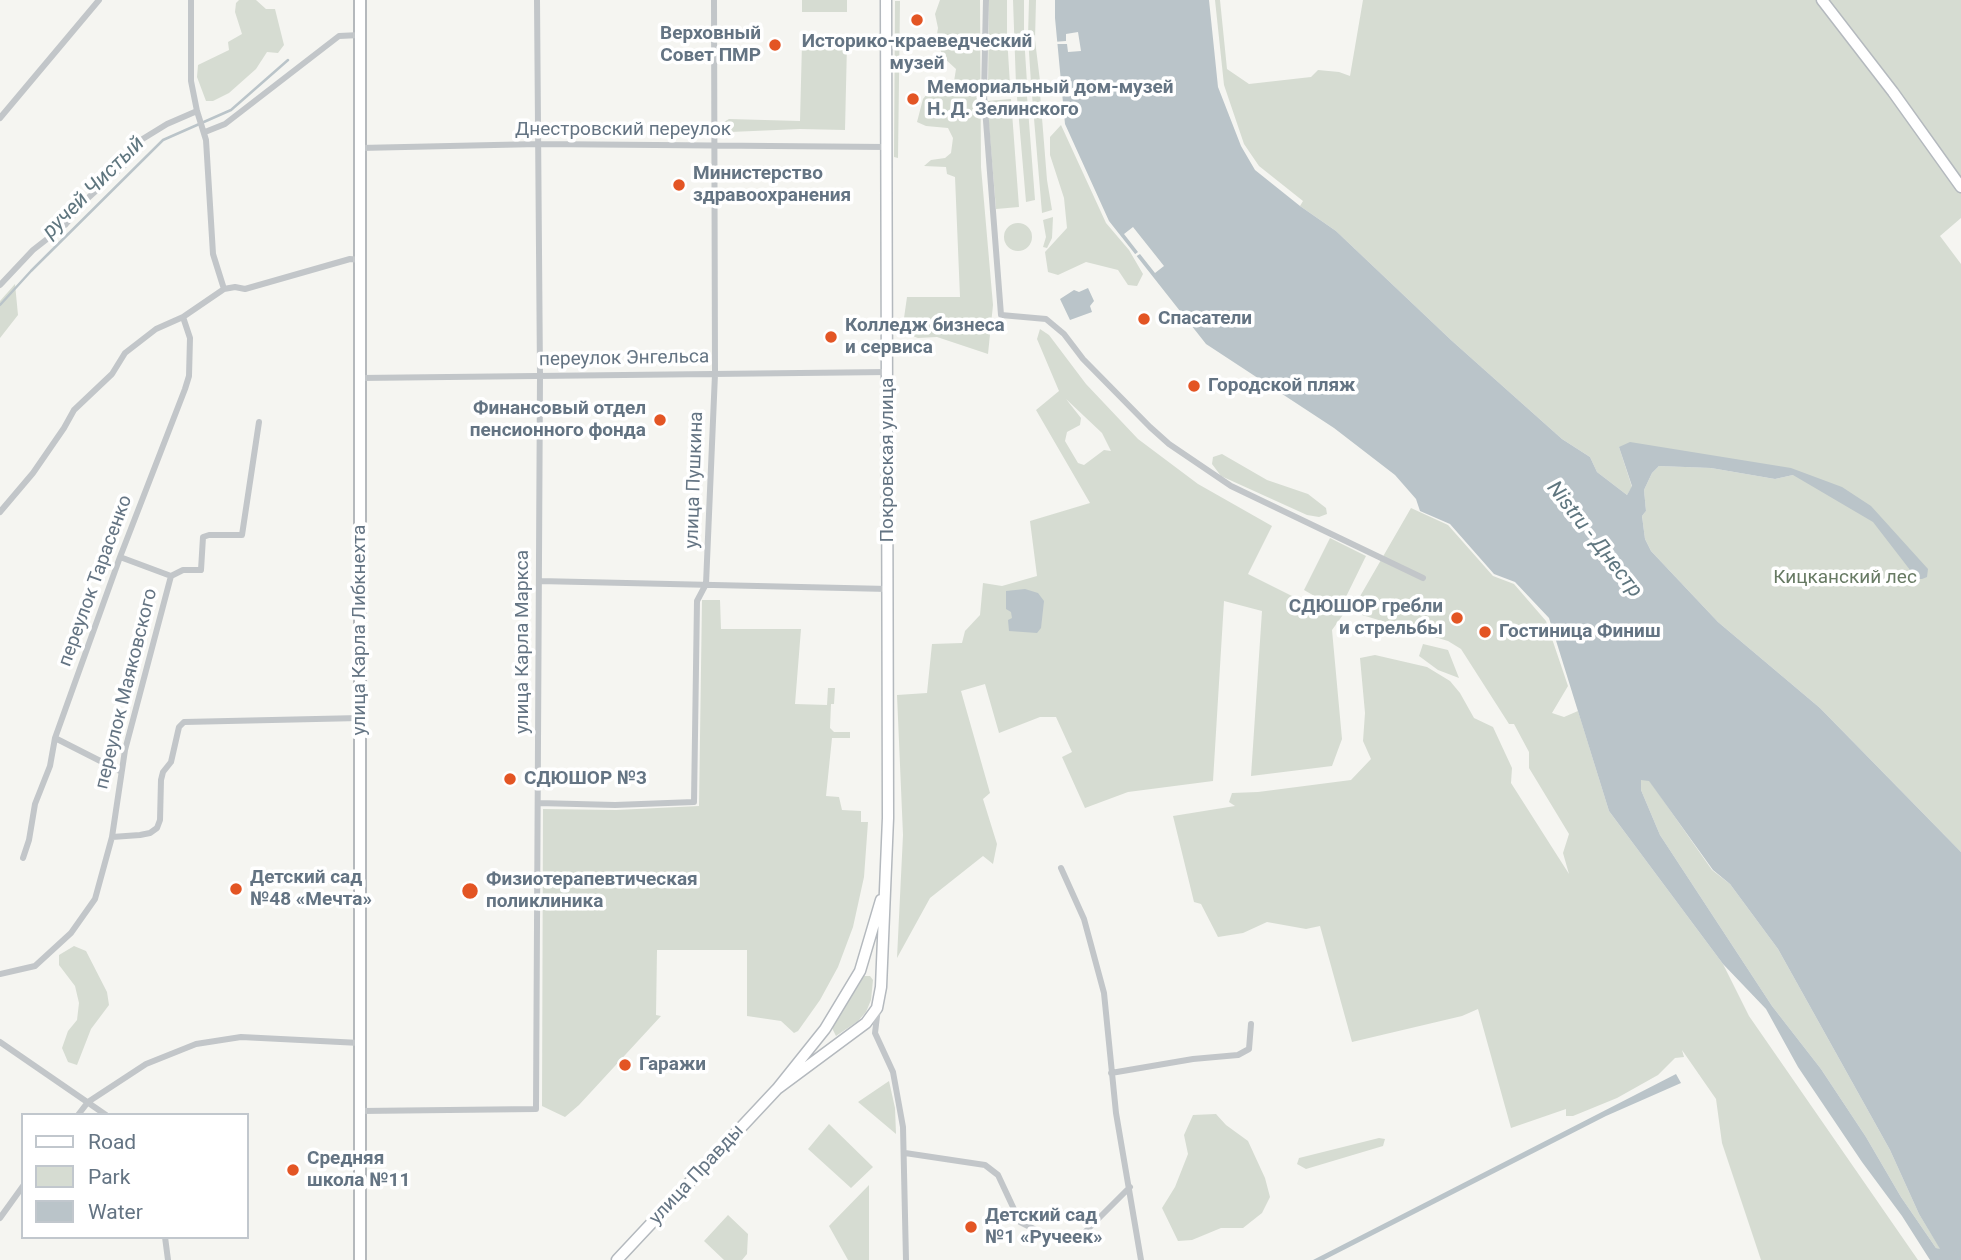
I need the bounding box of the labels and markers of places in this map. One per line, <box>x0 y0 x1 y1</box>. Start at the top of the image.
marker: Историко-краеведческий музей <box>909 12 925 28</box>
place label: Верховный Совет ПМР <box>660 23 761 67</box>
place label: Историко-краеведческий музей <box>802 31 1032 75</box>
marker: Верховный Совет ПМР <box>767 37 783 53</box>
place label: Мемориальный дом-музей Н. Д. Зелинского <box>927 77 1173 121</box>
marker: Мемориальный дом-музей Н. Д. Зелинского <box>905 91 921 107</box>
place label: Министерство здравоохранения <box>693 163 851 207</box>
marker: Министерство здравоохранения <box>671 177 687 193</box>
place label: Спасатели <box>1158 308 1252 330</box>
marker: Спасатели <box>1136 311 1152 327</box>
place label: Колледж бизнеса и сервиса <box>845 315 1005 359</box>
marker: Колледж бизнеса и сервиса <box>823 329 839 345</box>
place label: Городской пляж <box>1208 375 1355 397</box>
marker: Городской пляж <box>1186 378 1202 394</box>
place label: Финансовый отдел пенсионного фонда <box>470 398 646 442</box>
marker: Финансовый отдел пенсионного фонда <box>652 412 668 428</box>
place label: СДЮШОР гребли и стрельбы <box>1289 596 1443 640</box>
marker: СДЮШОР гребли и стрельбы <box>1449 610 1465 626</box>
place label: Гостиница Финиш <box>1499 621 1661 643</box>
marker: Гостиница Финиш <box>1477 624 1493 640</box>
place label: СДЮШОР №3 <box>524 768 647 790</box>
marker: СДЮШОР №3 <box>502 771 518 787</box>
place label: Детский сад №48 «Мечта» <box>250 867 372 911</box>
place label: Физиотерапевтическая поликлиника <box>486 869 698 913</box>
marker: Детский сад №48 «Мечта» <box>228 881 244 897</box>
marker: Физиотерапевтическая поликлиника <box>460 881 480 901</box>
place label: Гаражи <box>639 1054 706 1076</box>
marker: Гаражи <box>617 1057 633 1073</box>
place label: Средняя школа №11 <box>307 1148 410 1192</box>
marker: Средняя школа №11 <box>285 1162 301 1178</box>
place label: Детский сад №1 «Ручеек» <box>985 1205 1103 1249</box>
marker: Детский сад №1 «Ручеек» <box>963 1219 979 1235</box>

